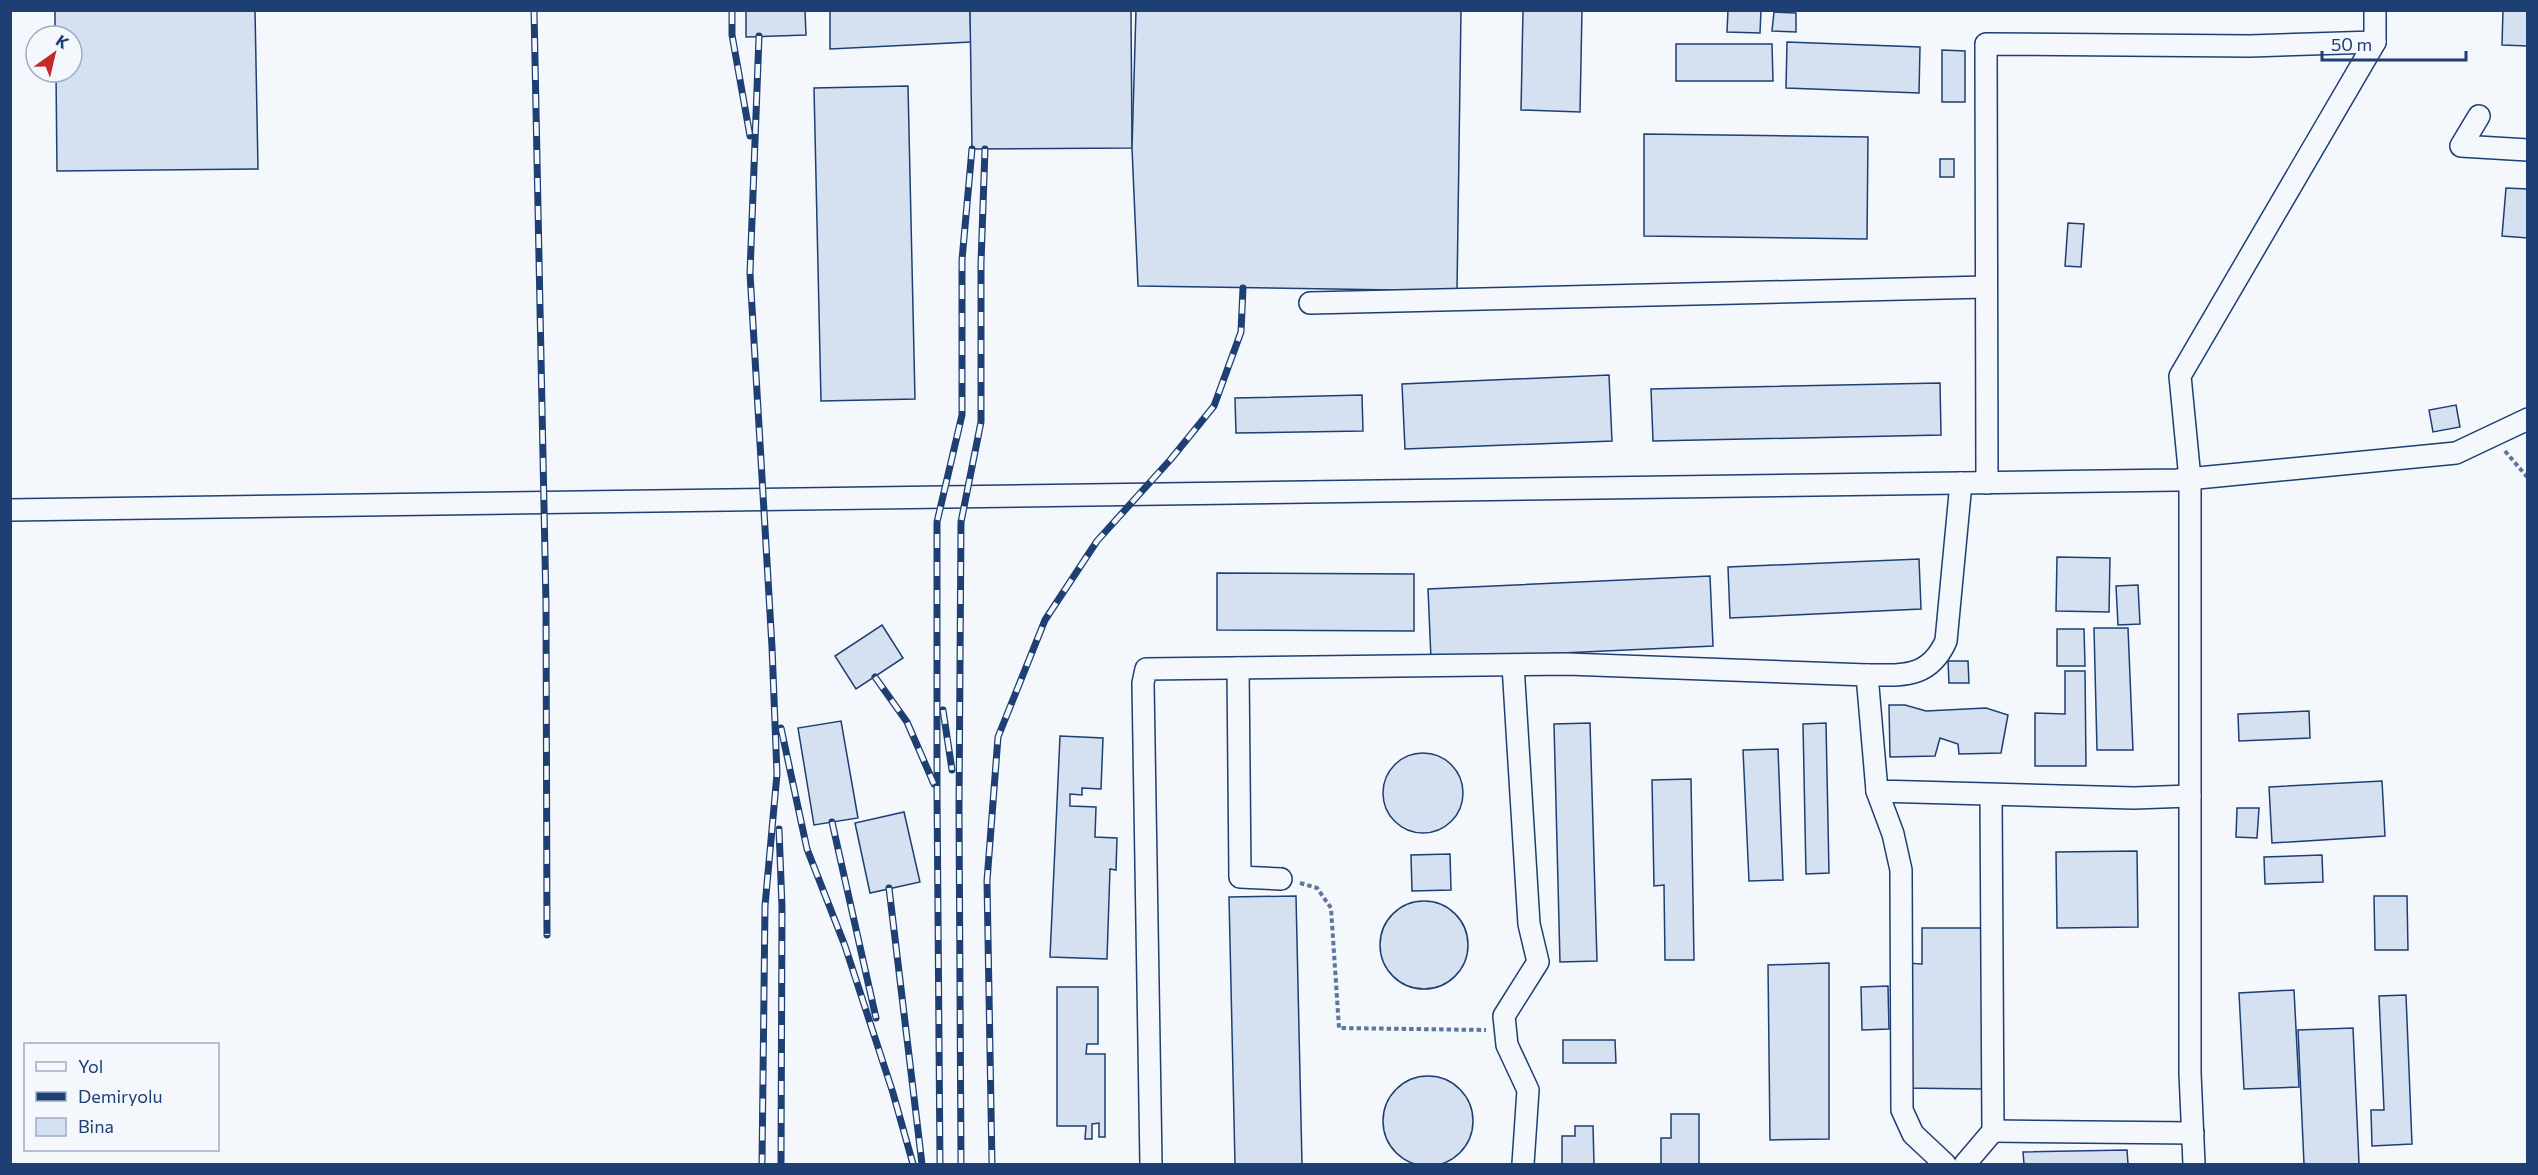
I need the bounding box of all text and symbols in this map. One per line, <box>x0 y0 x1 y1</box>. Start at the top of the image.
north arrow <box>24 24 84 84</box>
scale bar <box>2322 24 2466 62</box>
text: K <box>53 30 73 52</box>
text: 50 m <box>2331 33 2372 55</box>
legend <box>24 1043 219 1151</box>
text: Yol <box>78 1055 103 1077</box>
text: Demiryolu <box>78 1085 163 1107</box>
text: Bina <box>78 1115 114 1137</box>

